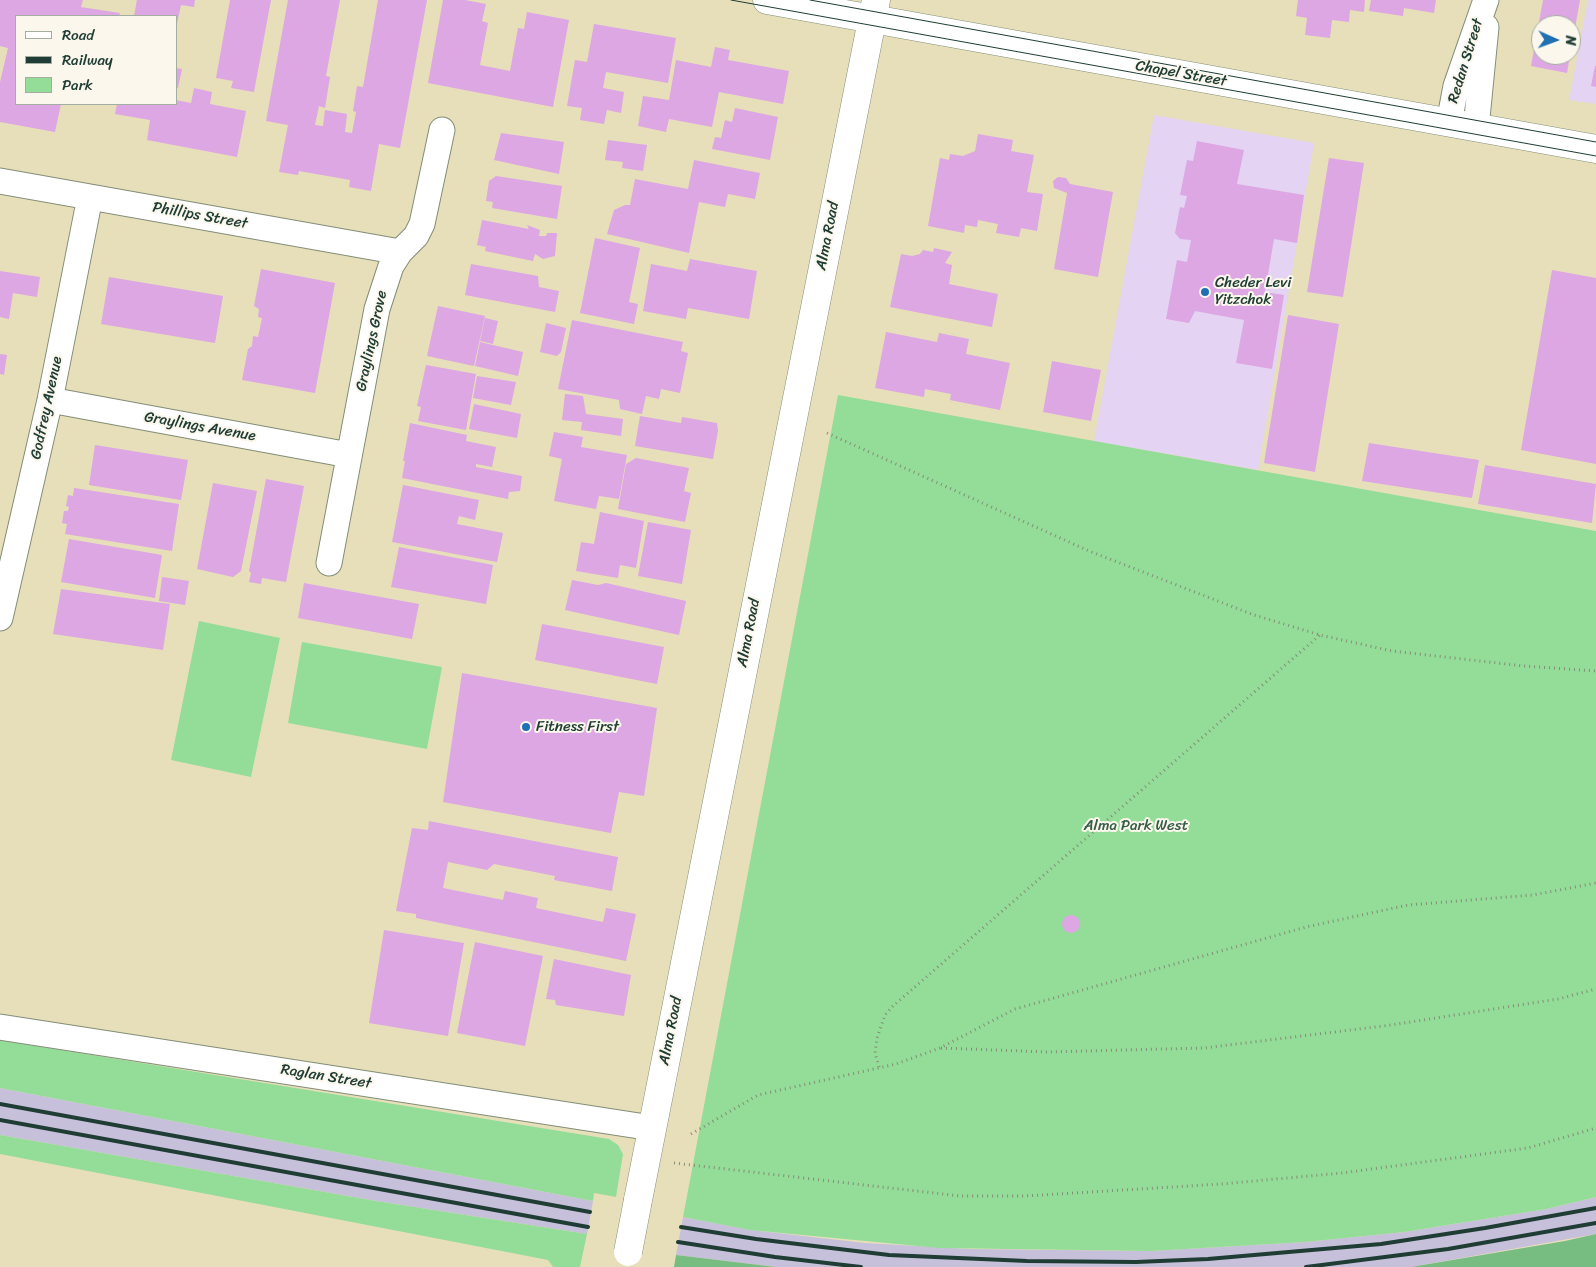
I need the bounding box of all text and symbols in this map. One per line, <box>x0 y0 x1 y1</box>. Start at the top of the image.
legend <box>15 15 178 105</box>
north arrow <box>1531 15 1581 65</box>
street label: Redan Street <box>1445 16 1487 106</box>
text: Road <box>62 22 94 48</box>
text: N <box>1558 35 1583 46</box>
text: Railway <box>62 47 113 73</box>
street label: Chapel Street <box>1134 57 1228 91</box>
text: Park <box>62 72 93 98</box>
street label: Phillips Street <box>151 199 249 233</box>
street label: Alma Road <box>813 200 843 272</box>
place label: Cheder Levi Yitzchok <box>1215 274 1291 309</box>
marker: Cheder Levi Yitzchok <box>1199 286 1211 298</box>
street label: Graylings Grove <box>353 289 391 393</box>
street label: Godfrey Avenue <box>27 355 67 461</box>
street label: Graylings Avenue <box>143 408 257 446</box>
street label: Alma Road <box>734 597 764 669</box>
place label: Fitness First <box>536 718 619 736</box>
marker: Fitness First <box>520 721 532 733</box>
park label: Alma Park West <box>1084 817 1188 835</box>
street label: Alma Road <box>656 995 686 1067</box>
street label: Raglan Street <box>279 1061 373 1093</box>

